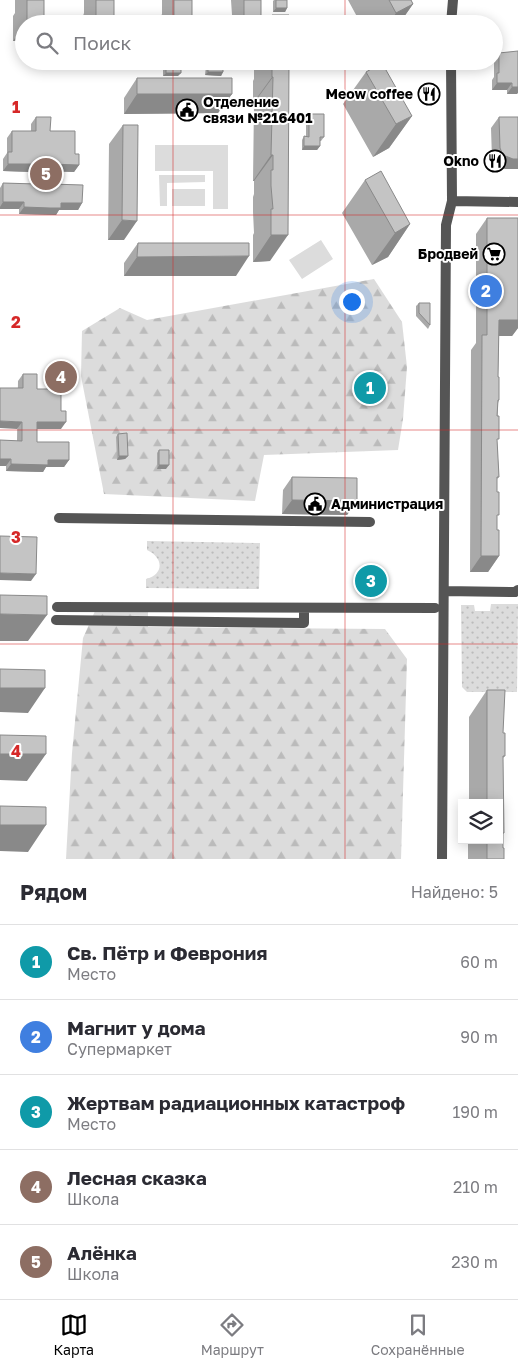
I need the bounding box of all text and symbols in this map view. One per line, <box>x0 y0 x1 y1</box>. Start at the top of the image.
search box <box>15 15 503 70</box>
icon: search <box>33 29 61 57</box>
text: Поиск <box>73 31 132 54</box>
restaurant icon: Meow coffee <box>417 82 441 106</box>
place label: Meow coffee <box>326 85 413 102</box>
place label: Отделение связи №216401 <box>203 93 312 126</box>
text: 1 <box>12 97 20 117</box>
public building icon: Отделение связи №216401 <box>175 98 199 122</box>
restaurant icon: Okno <box>483 149 507 173</box>
place label: Okno <box>443 152 479 169</box>
pin: 5 <box>30 155 62 193</box>
supermarket icon: Бродвей <box>482 242 506 266</box>
place label: Бродвей <box>418 245 478 262</box>
pin: 2 <box>470 272 502 310</box>
your location <box>339 289 365 315</box>
text: 2 <box>11 312 21 332</box>
pin: 4 <box>45 358 77 396</box>
pin: 1 <box>354 369 386 407</box>
public building icon: Администрация <box>303 492 327 516</box>
place label: Администрация <box>331 495 443 512</box>
text: 3 <box>11 527 21 547</box>
pin: 3 <box>355 562 387 600</box>
text: 4 <box>11 741 21 761</box>
map controls <box>458 799 503 844</box>
button: layers <box>458 799 503 844</box>
text: Рядом <box>20 879 87 905</box>
text: Найдено: 5 <box>411 882 498 902</box>
text: Св. Пётр и Феврония <box>67 941 267 964</box>
text: 1 <box>32 952 40 972</box>
text: 60 m <box>460 952 498 972</box>
text: Место <box>67 964 116 984</box>
text: Магнит у дома <box>67 1016 206 1039</box>
text: 2 <box>31 1027 41 1047</box>
text: 90 m <box>460 1027 498 1047</box>
text: Супермаркет <box>67 1039 172 1059</box>
text: Жертвам радиационных катастроф <box>67 1091 405 1114</box>
text: 3 <box>31 1102 41 1122</box>
text: 190 m <box>452 1102 498 1122</box>
text: Место <box>67 1114 116 1134</box>
text: Лесная сказка <box>67 1166 207 1189</box>
text: 4 <box>31 1177 41 1197</box>
text: 210 m <box>453 1177 498 1197</box>
text: Школа <box>67 1189 119 1209</box>
text: Алёнка <box>67 1241 137 1264</box>
text: 5 <box>31 1252 41 1272</box>
text: 230 m <box>451 1252 498 1272</box>
text: Школа <box>67 1264 119 1284</box>
tab: Карта <box>53 1311 94 1358</box>
tab: Маршрут <box>201 1311 264 1358</box>
tab: Сохранённые <box>371 1311 465 1358</box>

